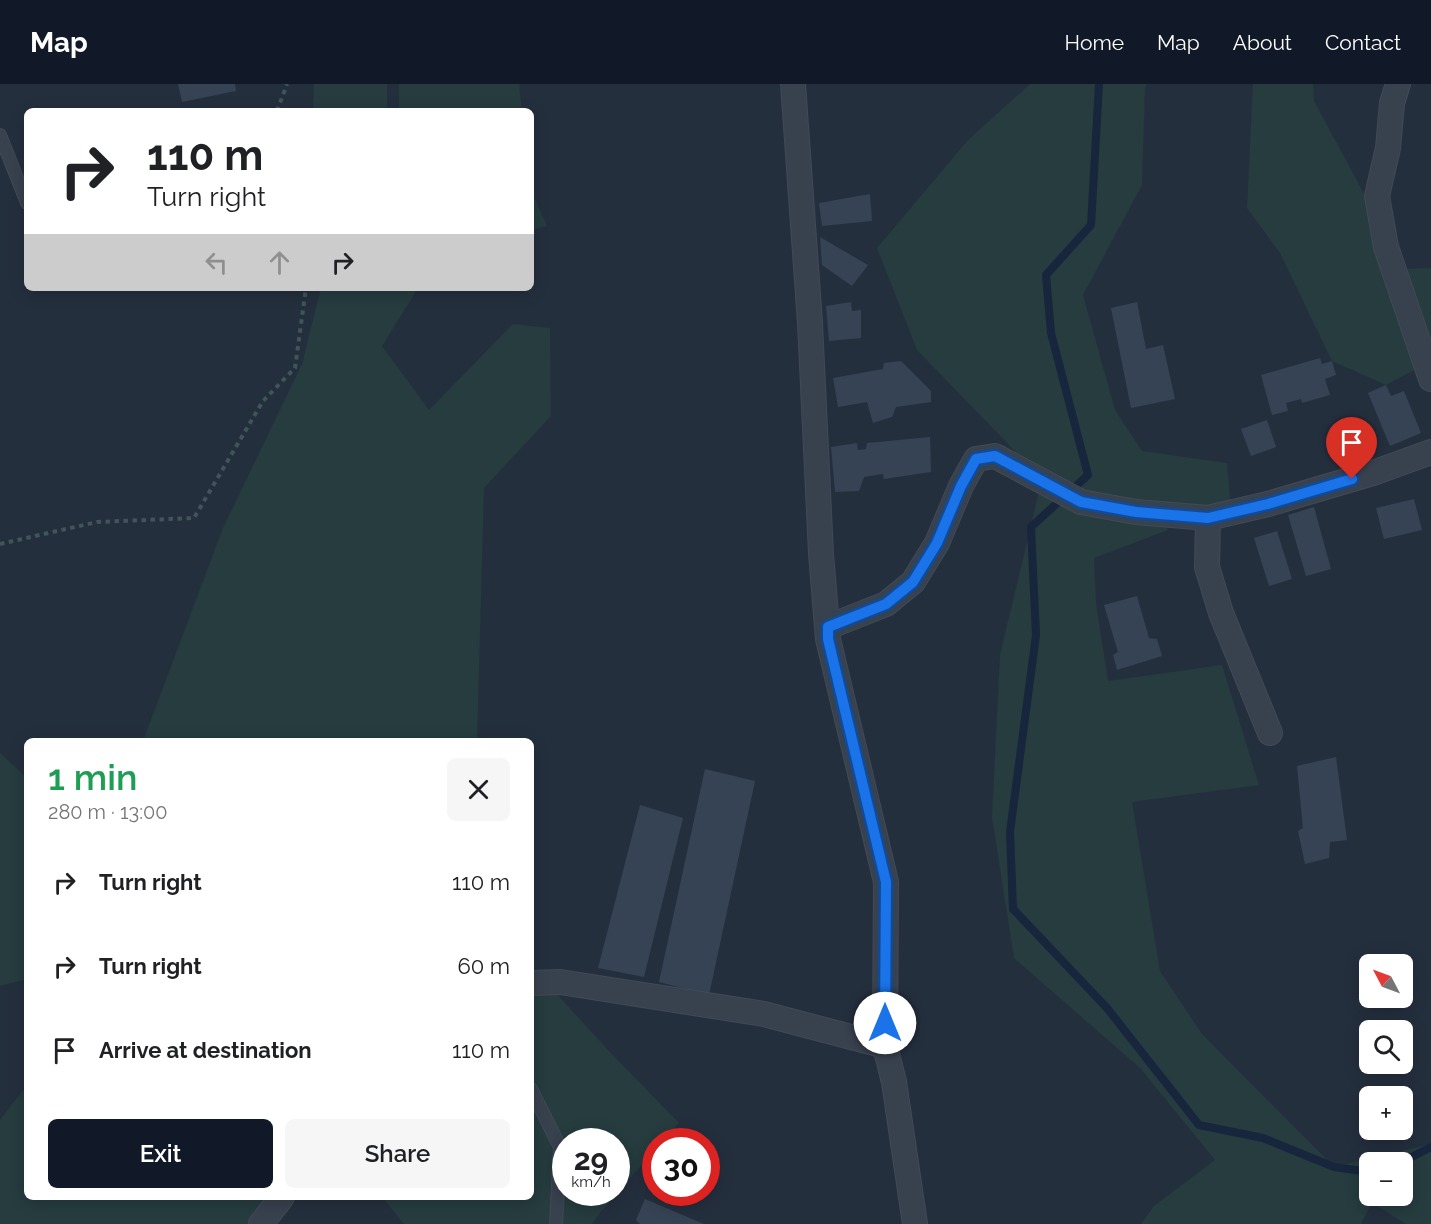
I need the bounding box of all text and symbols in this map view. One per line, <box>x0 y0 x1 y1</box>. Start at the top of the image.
text: Map <box>30 26 88 59</box>
text: Home <box>1065 30 1124 55</box>
text: Map <box>1157 30 1200 55</box>
text: About <box>1233 30 1292 55</box>
text: Contact <box>1325 30 1401 55</box>
text: 110 m <box>147 131 263 180</box>
icon: right <box>48 132 126 210</box>
text: Turn right <box>147 181 266 212</box>
icon: left <box>200 246 233 279</box>
icon: ahead <box>263 246 296 279</box>
icon: right <box>326 246 359 279</box>
pin <box>1326 417 1377 479</box>
icon: arrive <box>1335 426 1368 459</box>
text: 1 min <box>48 756 137 798</box>
button: close <box>447 758 510 821</box>
text: 280 m · 13:00 <box>48 800 167 824</box>
icon: right <box>48 866 81 899</box>
text: Turn right <box>99 869 202 895</box>
text: 110 m <box>452 869 510 895</box>
icon: right <box>48 950 81 983</box>
text: Turn right <box>99 953 202 979</box>
text: 60 m <box>457 953 510 979</box>
north arrow <box>1359 954 1413 1008</box>
map controls <box>1359 954 1413 1206</box>
position arrow <box>853 991 917 1055</box>
button: search <box>1359 1020 1413 1074</box>
icon: arrive <box>48 1034 81 1067</box>
text: Arrive at destination <box>99 1037 312 1063</box>
text: 110 m <box>452 1037 510 1063</box>
button: + <box>1359 1086 1413 1140</box>
button: Exit <box>48 1119 273 1188</box>
button: Share <box>285 1119 510 1188</box>
speed limit sign: 30 <box>642 1128 720 1206</box>
text: 29 <box>574 1142 608 1177</box>
button: − <box>1359 1152 1413 1206</box>
text: km/h <box>571 1173 611 1191</box>

